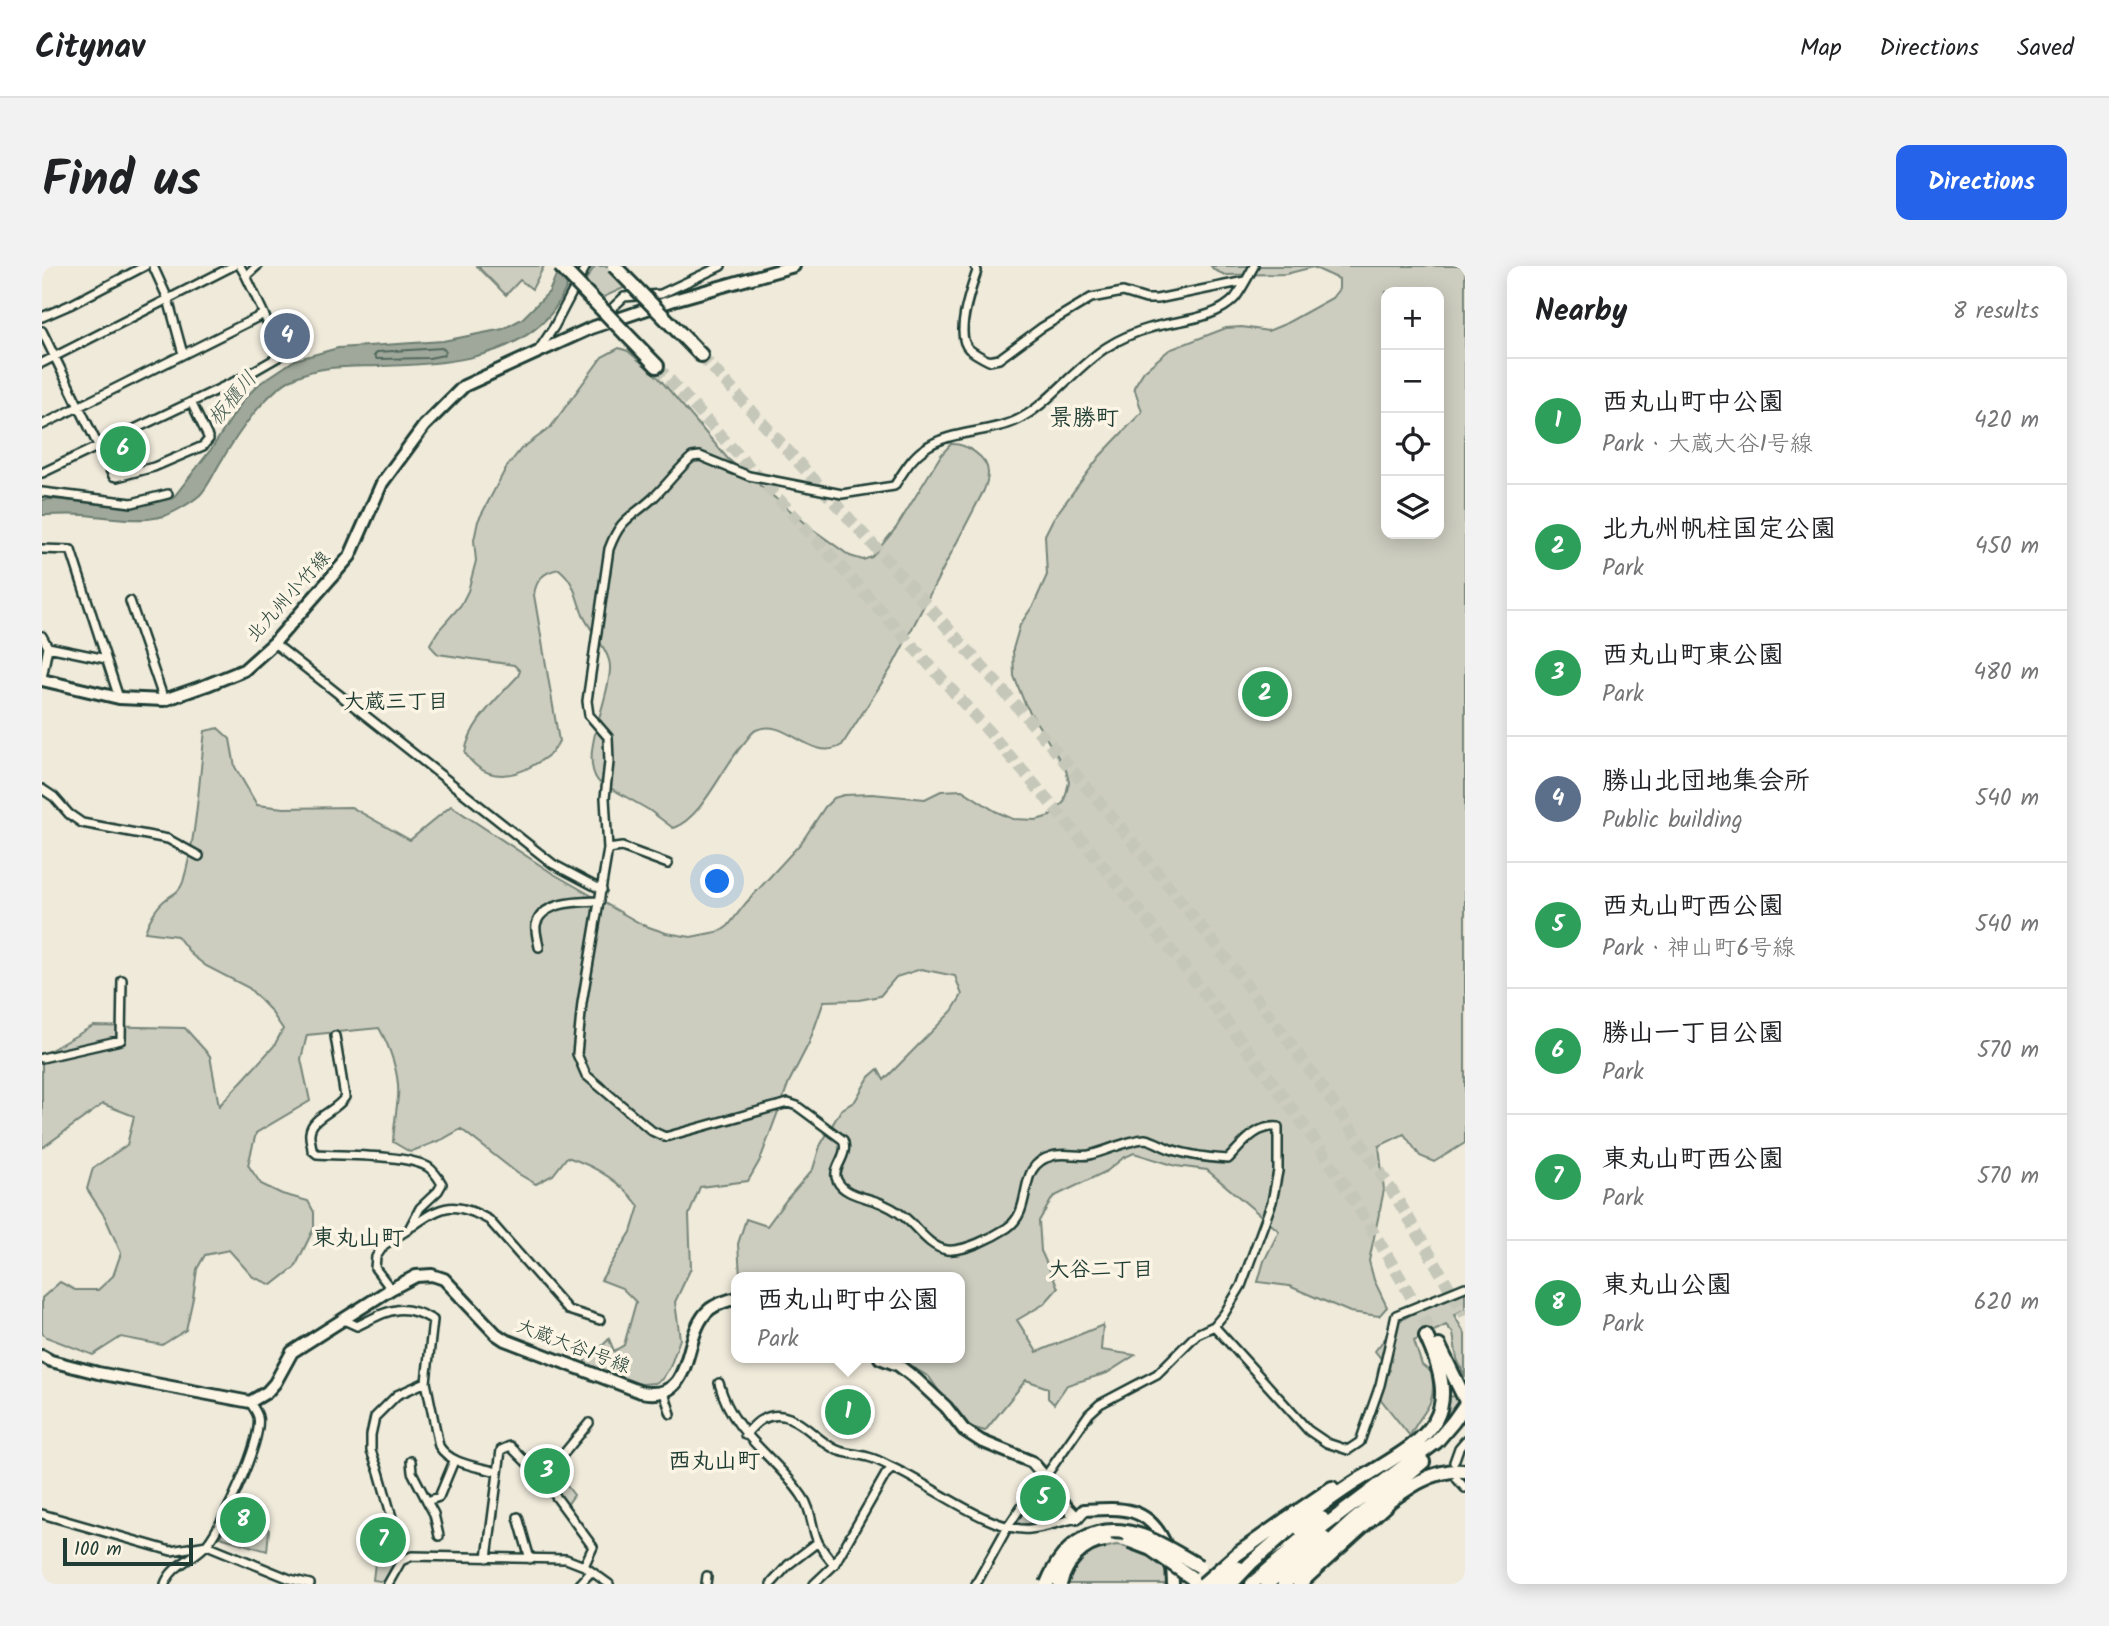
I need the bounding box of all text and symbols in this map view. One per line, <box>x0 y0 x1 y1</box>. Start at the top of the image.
text: Citynav <box>35 22 145 75</box>
text: Map <box>1800 29 1842 68</box>
text: Directions <box>1880 29 1979 68</box>
text: Saved <box>2017 29 2074 68</box>
text: Find us <box>42 143 200 221</box>
button: Directions <box>1896 145 2067 220</box>
map controls <box>1381 287 1444 539</box>
button: + <box>1381 287 1444 350</box>
text: Nearby <box>1535 288 1627 336</box>
text: 8 results <box>1953 294 2039 330</box>
pin: 4 <box>264 310 310 362</box>
button: − <box>1381 350 1444 413</box>
water label: 板櫃川 <box>200 364 266 434</box>
text: 西丸山町中公園 <box>1602 382 1784 424</box>
district label: 景勝町 <box>1050 401 1119 437</box>
text: 1 <box>1555 403 1561 439</box>
text: 420 m <box>1974 403 2039 439</box>
button: locate <box>1381 413 1444 476</box>
pin: 6 <box>100 423 146 475</box>
text: Park · 大蔵大谷1号線 <box>1602 427 1813 463</box>
button: layers <box>1381 476 1444 539</box>
text: 北九州帆柱国定公園 <box>1602 509 1836 551</box>
text: 2 <box>1551 529 1565 565</box>
text: 450 m <box>1975 529 2039 565</box>
street label: 北九州小竹線 <box>240 545 338 649</box>
text: Park <box>1602 551 1644 587</box>
text: 西丸山町東公園 <box>1602 635 1784 677</box>
text: 3 <box>1552 655 1564 691</box>
text: 480 m <box>1973 655 2039 691</box>
pin: 2 <box>1242 668 1288 720</box>
text: Park <box>1602 677 1644 713</box>
district label: 大蔵三丁目 <box>344 686 449 719</box>
text: 勝山北団地集会所 <box>1602 761 1810 803</box>
text: 4 <box>1552 781 1564 817</box>
text: 540 m <box>1975 781 2039 817</box>
text: Public building <box>1602 803 1743 839</box>
your location <box>700 864 734 898</box>
text: 西丸山町西公園 <box>1602 886 1784 928</box>
text: 5 <box>1552 907 1564 943</box>
text: 540 m <box>1975 907 2039 943</box>
text: Park · 神山町6号線 <box>1602 931 1795 967</box>
text: 勝山一丁目公園 <box>1602 1013 1784 1055</box>
text: 6 <box>1552 1033 1564 1069</box>
text: 570 m <box>1977 1033 2039 1069</box>
text: Park <box>1602 1055 1644 1091</box>
text: 東丸山町西公園 <box>1602 1139 1784 1181</box>
text: 7 <box>1553 1159 1563 1195</box>
text: 570 m <box>1977 1159 2039 1195</box>
text: Park <box>1602 1181 1644 1217</box>
district label: 東丸山町 <box>312 1221 404 1257</box>
district label: 大谷二丁目 <box>1049 1254 1154 1287</box>
text: 東丸山公園 <box>1602 1265 1732 1307</box>
popup <box>731 1272 965 1363</box>
text: 西丸山町中公園 <box>757 1280 939 1322</box>
text: 8 <box>1551 1285 1565 1321</box>
text: 620 m <box>1974 1285 2039 1321</box>
text: Park <box>1602 1307 1644 1343</box>
street label: 大蔵大谷1号線 <box>512 1311 634 1383</box>
text: Park <box>757 1322 799 1358</box>
pin: 1 <box>825 1386 871 1438</box>
district label: 西丸山町 <box>668 1444 760 1480</box>
pin: 3 <box>524 1445 570 1497</box>
pin: 5 <box>1020 1472 1066 1524</box>
pin: 8 <box>220 1494 266 1546</box>
pin: 7 <box>360 1514 406 1566</box>
scale bar <box>63 1535 192 1567</box>
text: 100 m <box>74 1535 122 1565</box>

